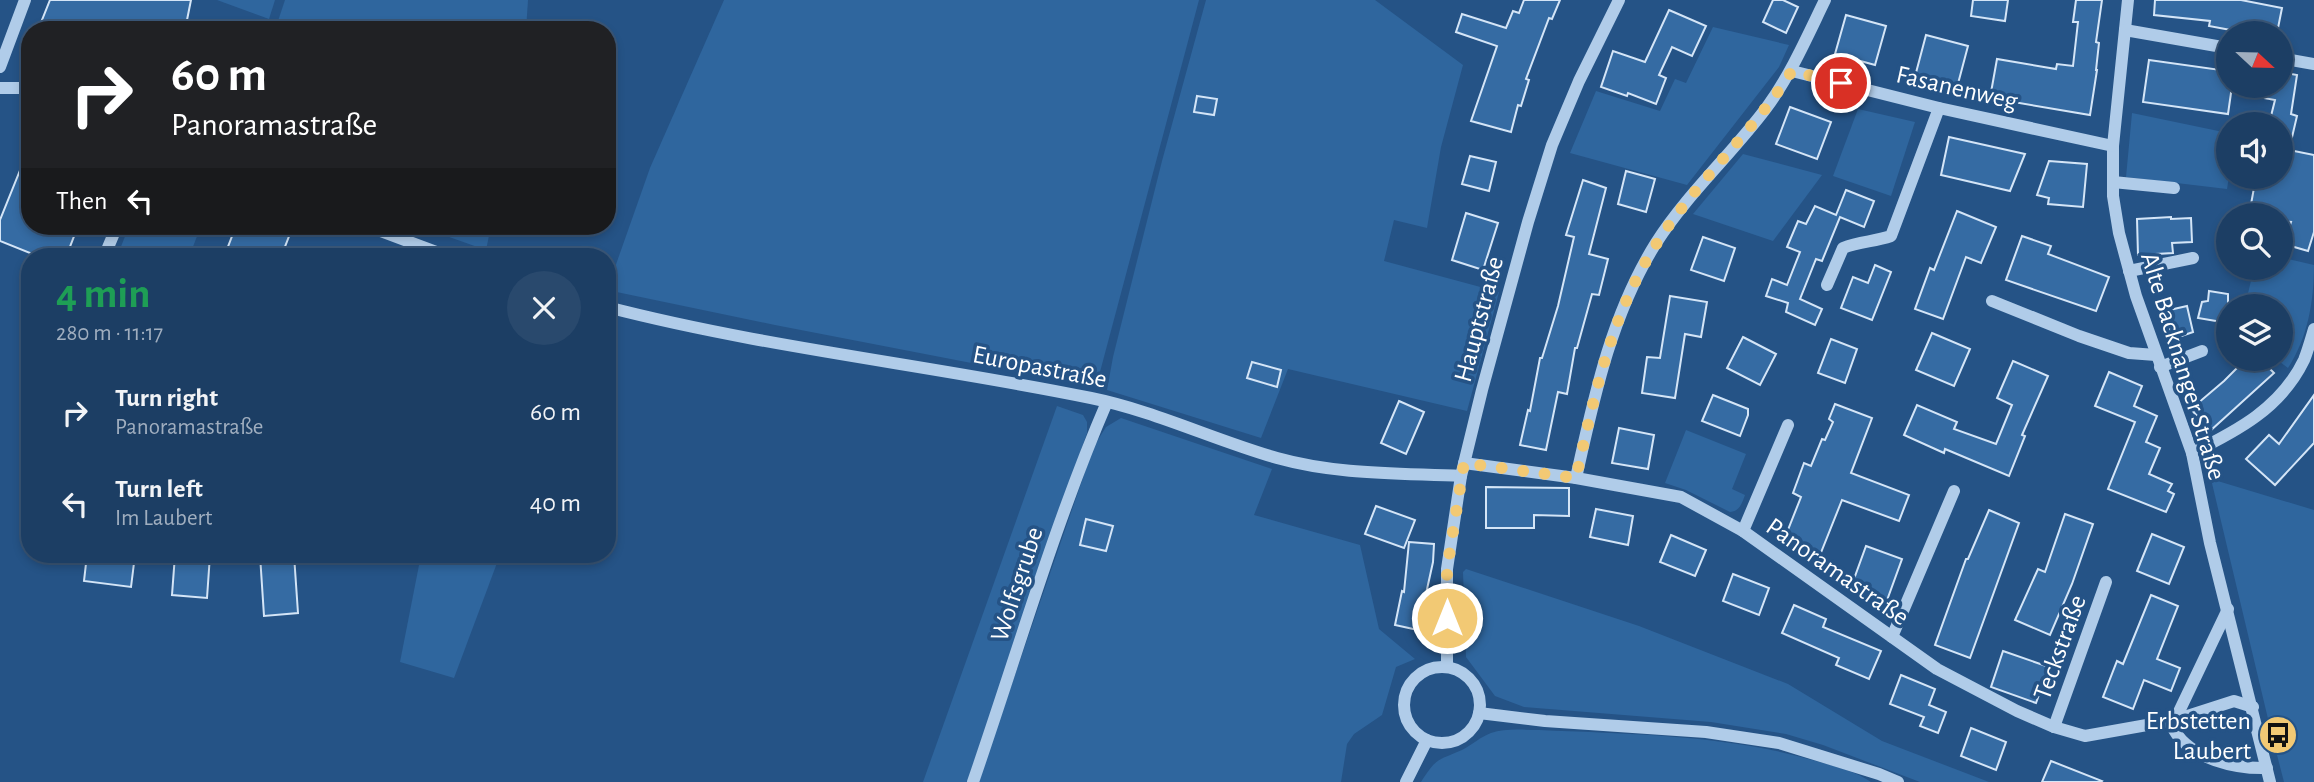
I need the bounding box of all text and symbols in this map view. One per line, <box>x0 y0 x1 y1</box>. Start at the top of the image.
north arrow <box>2216 21 2292 98</box>
map controls <box>2216 21 2293 371</box>
icon: right <box>56 49 147 140</box>
text: 60 m <box>171 51 267 100</box>
pin <box>1811 53 1871 113</box>
street label: Fasanenweg <box>1894 61 2020 115</box>
icon: arrive <box>1822 64 1860 102</box>
text: Panoramastraße <box>171 109 377 141</box>
button: sound <box>2216 112 2293 189</box>
icon: left <box>121 182 159 220</box>
text: Then <box>56 188 107 214</box>
button: search <box>2216 203 2293 280</box>
street label: Alte Backnanger Straße <box>2136 249 2230 483</box>
street label: Hauptstraße <box>1450 254 1508 385</box>
button: close <box>507 271 581 345</box>
text: 4 min <box>56 273 151 315</box>
button: layers <box>2216 294 2293 371</box>
text: 280 m · 11:17 <box>56 322 163 345</box>
street label: Europastraße <box>971 341 1109 393</box>
text: Turn right <box>115 385 218 411</box>
icon: right <box>56 394 94 432</box>
text: 60 m <box>530 399 581 425</box>
text: Panoramastraße <box>115 416 263 439</box>
text: Turn left <box>115 476 203 502</box>
icon: left <box>56 485 94 523</box>
text: 40 m <box>530 490 581 516</box>
text: Im Laubert <box>115 507 212 530</box>
street label: Panoramastraße <box>1761 513 1914 631</box>
street label: Wolfsgrube <box>986 524 1048 645</box>
position arrow <box>1410 581 1484 655</box>
street label: Teckstraße <box>2029 592 2091 703</box>
place label: Erbstetten Laubert <box>2146 708 2251 764</box>
bus stop icon: Erbstetten Laubert <box>2257 714 2299 756</box>

